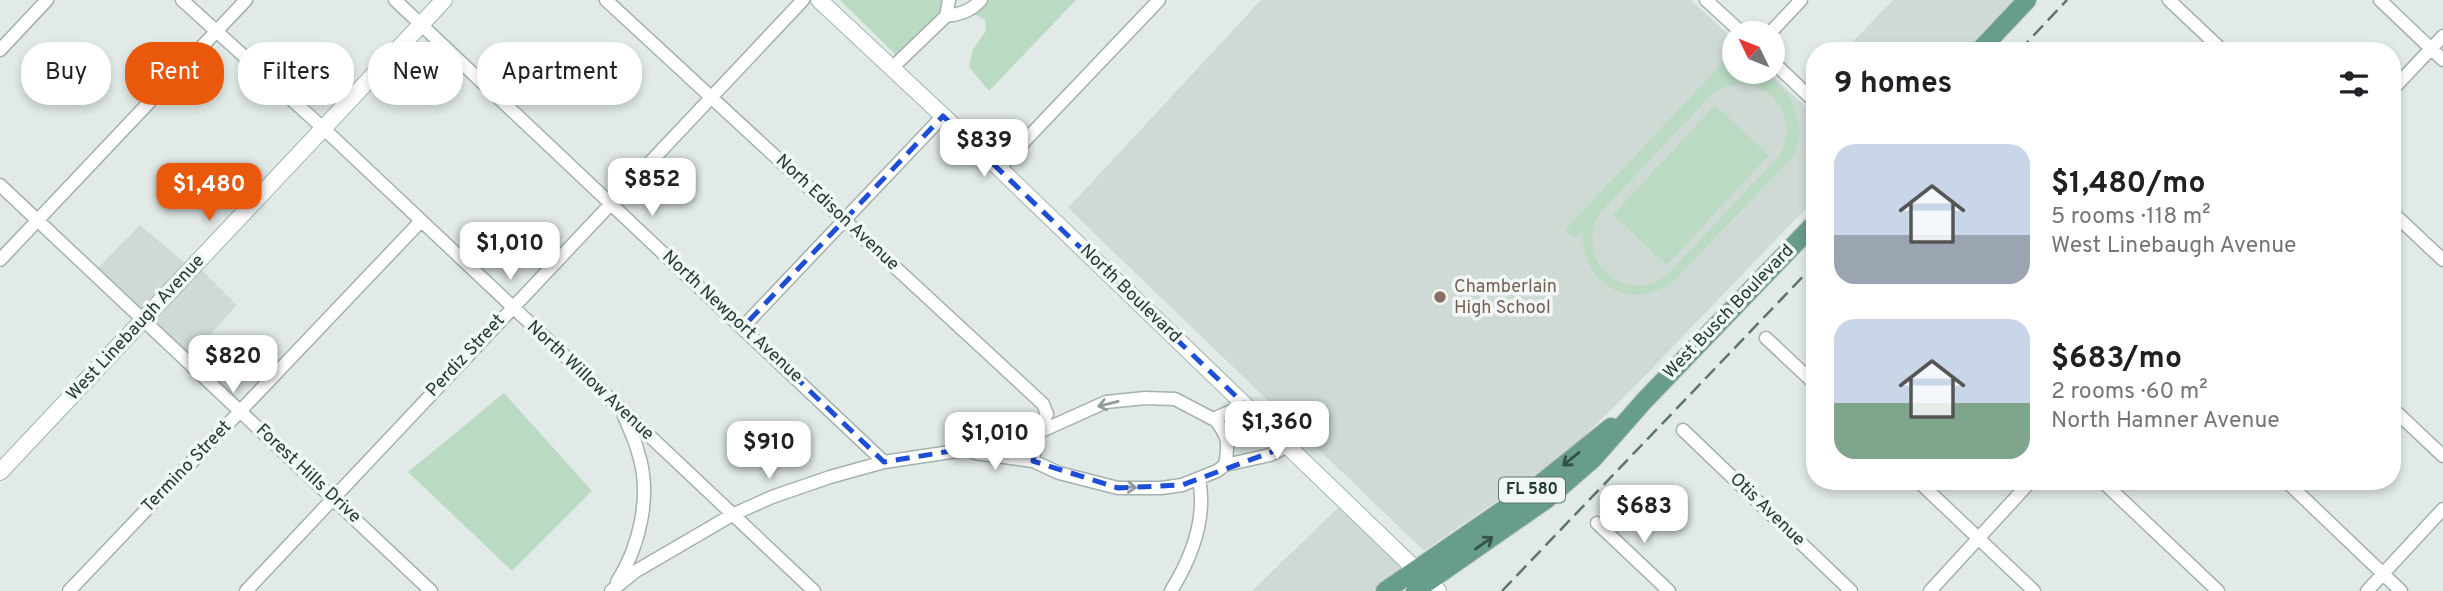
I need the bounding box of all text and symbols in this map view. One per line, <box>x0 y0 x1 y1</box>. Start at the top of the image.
north arrow <box>1722 21 1785 84</box>
map controls <box>1722 21 1785 84</box>
chip: Buy <box>21 42 111 105</box>
chip: Rent <box>125 42 224 105</box>
chip: Filters <box>238 42 354 105</box>
chip: New <box>368 42 463 105</box>
chip: Apartment <box>477 42 642 105</box>
icon: filters <box>2335 65 2373 103</box>
text: 9 homes <box>1834 66 1952 103</box>
pin: $839 <box>943 120 1025 179</box>
text: $839 <box>956 127 1012 156</box>
street label: Norh Edison Avenue <box>770 150 904 276</box>
pin: $852 <box>611 158 693 218</box>
pin: $1,480 <box>152 164 266 223</box>
text: $852 <box>624 166 680 195</box>
text: $1,480/mo <box>2051 166 2205 203</box>
text: $1,480 <box>172 171 246 200</box>
icon: home <box>1890 172 1974 256</box>
text: 5 rooms · 118 m² <box>2051 203 2210 232</box>
pin: $1,010 <box>453 222 567 282</box>
text: $1,010 <box>476 230 544 259</box>
text: West Linebaugh Avenue <box>2051 232 2296 261</box>
street label: North Boulevard <box>1074 240 1186 348</box>
street label: West Busch Boulevard <box>1659 240 1799 384</box>
street label: North Newport Avenue <box>657 246 807 388</box>
street label: West Linebaugh Avenue <box>62 250 210 406</box>
place label: Chamberlain High School <box>1454 276 1557 320</box>
marker: Chamberlain High School <box>1432 289 1448 305</box>
street label: Perdiz Street <box>422 310 510 402</box>
street label: North Willow Avenue <box>521 316 659 446</box>
pin: $820 <box>192 336 274 395</box>
text: $683/mo <box>2051 341 2182 378</box>
text: $820 <box>204 343 262 372</box>
icon: home <box>1890 347 1974 431</box>
text: 2 rooms · 60 m² <box>2051 378 2208 407</box>
one-way arrow <box>1097 398 1119 411</box>
pin: $1,360 <box>1220 402 1334 461</box>
text: North Hamner Avenue <box>2051 407 2280 436</box>
text: $1,360 <box>1241 409 1313 438</box>
pin: $1,010 <box>938 412 1052 472</box>
street label: Termino Street <box>137 416 237 518</box>
street label: Forest Hills Drive <box>250 419 366 529</box>
text: $1,010 <box>961 420 1029 449</box>
pin: $910 <box>728 421 810 481</box>
text: $910 <box>743 429 795 458</box>
one-way arrow <box>1562 451 1580 466</box>
street label: Otis Avenue <box>1724 468 1810 552</box>
road number: FL 580 <box>1499 477 1565 503</box>
one-way arrow <box>1114 481 1137 494</box>
pin: $683 <box>1603 486 1685 545</box>
text: $683 <box>1616 493 1672 522</box>
one-way arrow <box>1474 536 1493 550</box>

